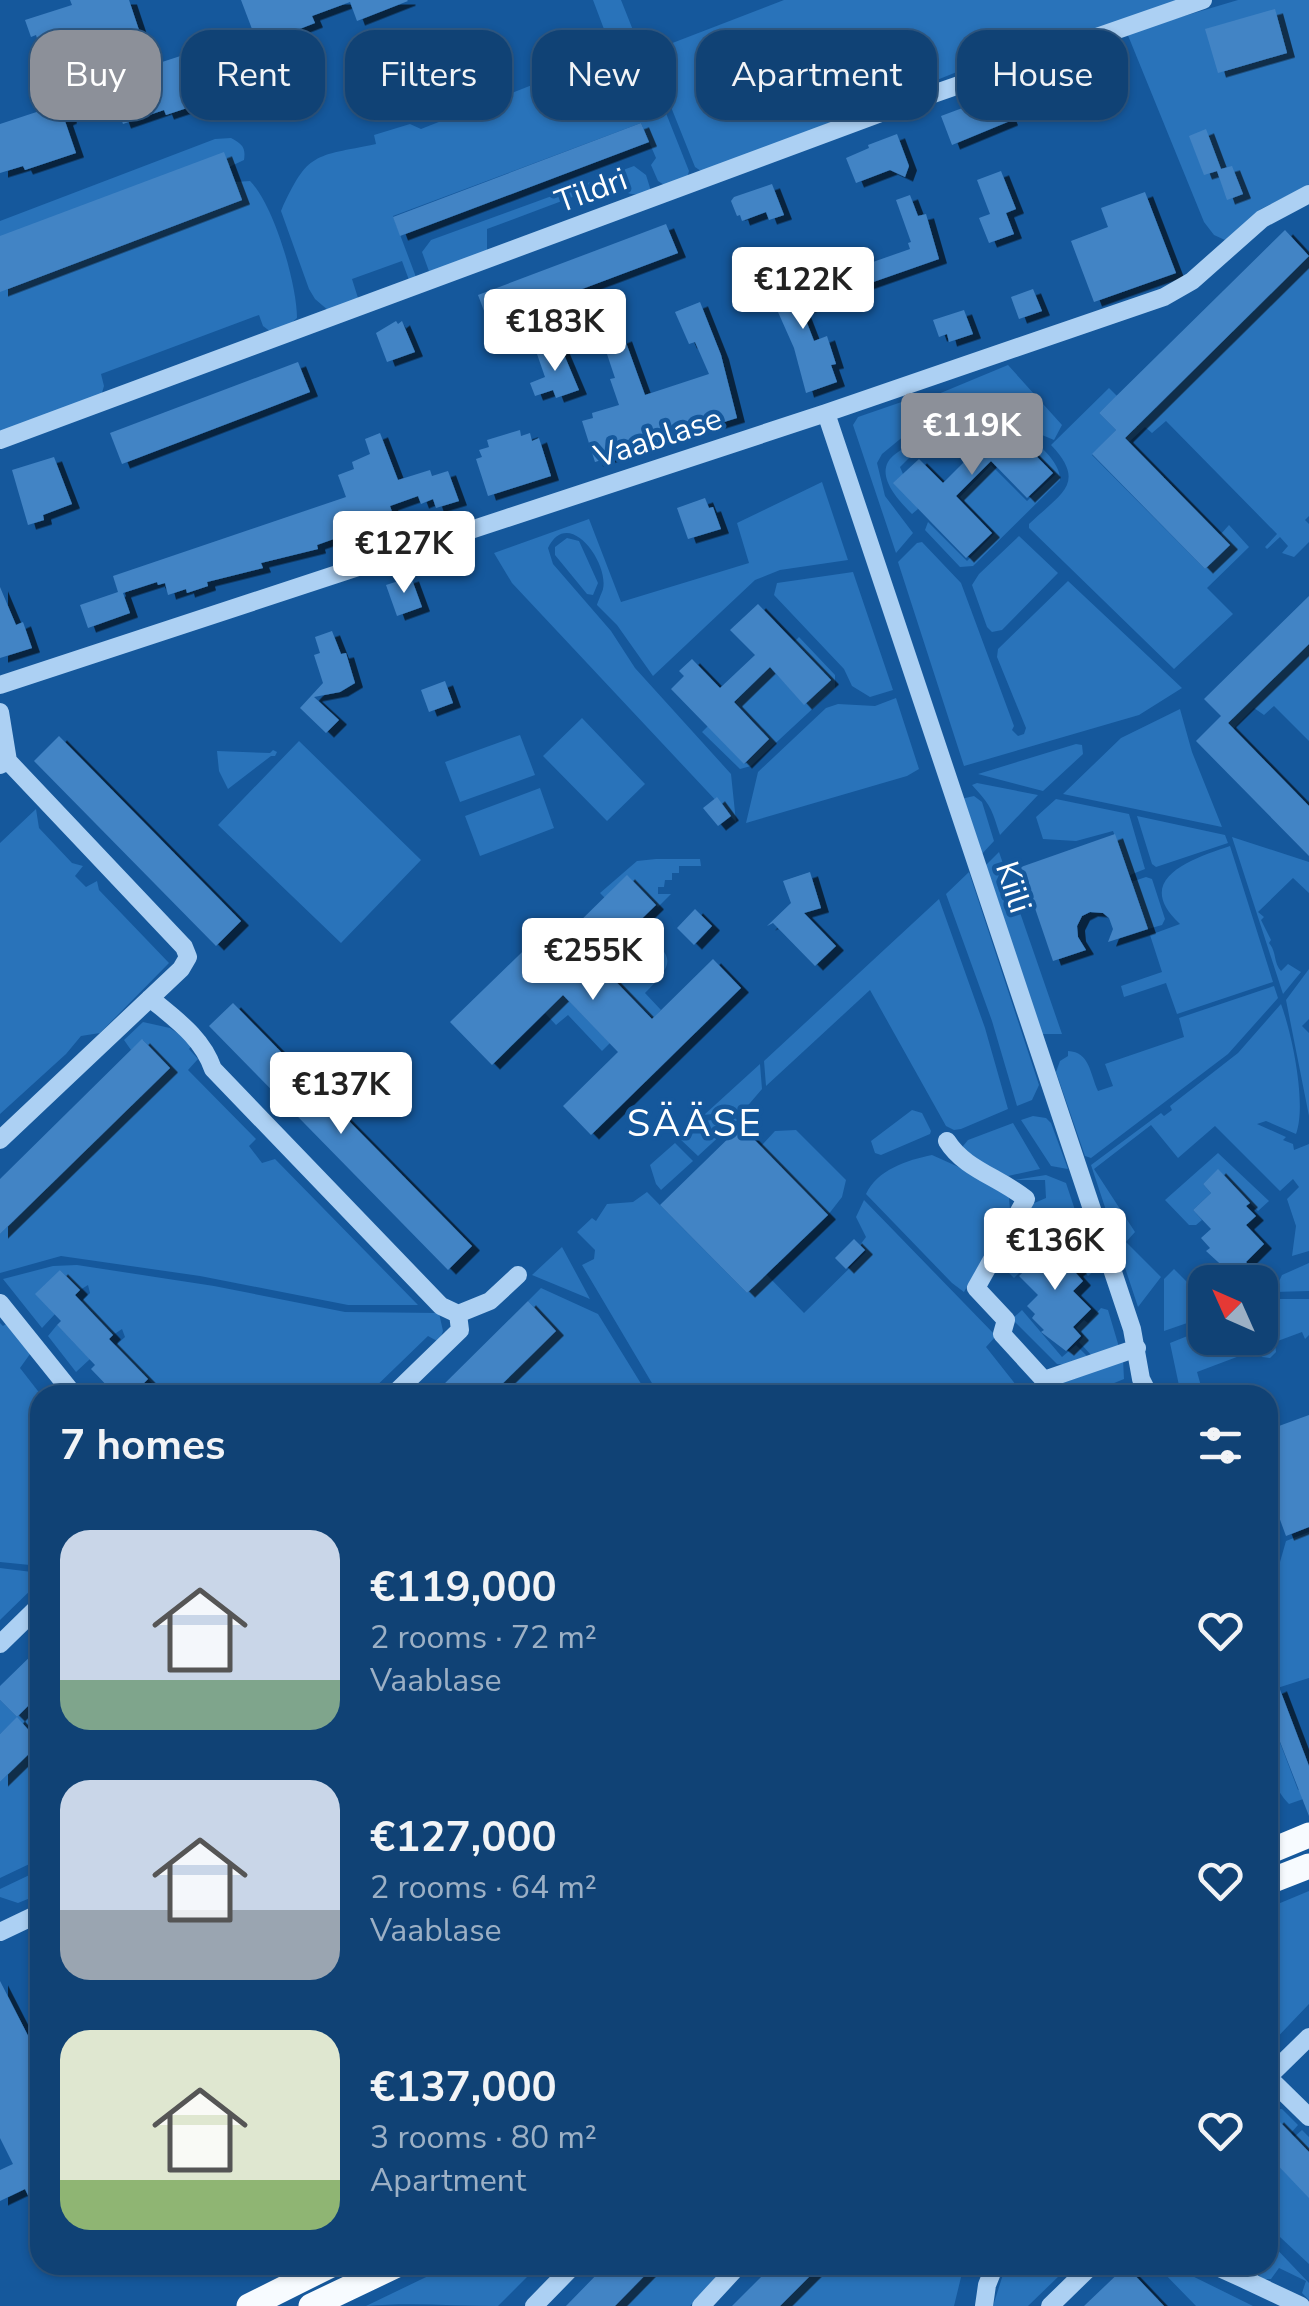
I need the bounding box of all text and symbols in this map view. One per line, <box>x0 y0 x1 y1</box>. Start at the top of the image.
chip: Buy <box>30 30 161 120</box>
chip: Rent <box>181 30 325 120</box>
chip: Filters <box>345 30 512 120</box>
chip: New <box>532 30 676 120</box>
chip: Apartment <box>696 30 937 120</box>
chip: House <box>957 30 1128 120</box>
street label: Tildri <box>549 158 633 223</box>
pin: €122K <box>733 247 873 332</box>
text: €122K <box>754 258 852 301</box>
pin: €183K <box>485 289 625 374</box>
text: €183K <box>506 300 604 343</box>
pin: €119K <box>902 393 1042 478</box>
street label: Vaablase <box>588 397 727 479</box>
text: €119K <box>923 404 1021 447</box>
pin: €127K <box>334 511 474 596</box>
text: €127K <box>355 522 453 565</box>
street label: Kiili <box>985 856 1042 918</box>
pin: €255K <box>523 918 663 1003</box>
text: €255K <box>544 929 642 972</box>
pin: €137K <box>271 1052 411 1137</box>
text: €137K <box>292 1063 390 1106</box>
district label: SÄÄSE <box>627 1098 763 1149</box>
pin: €136K <box>985 1208 1125 1293</box>
text: €136K <box>1006 1219 1104 1262</box>
north arrow <box>1188 1265 1278 1355</box>
map controls <box>1188 1265 1278 1355</box>
text: 7 homes <box>60 1417 225 1474</box>
icon: filters <box>1193 1418 1248 1473</box>
text: €119,000 <box>370 1559 557 1616</box>
icon: home <box>140 1570 260 1690</box>
icon: heart <box>1193 1603 1248 1658</box>
text: 2 rooms · 72 m² <box>370 1616 597 1659</box>
text: Vaablase <box>370 1659 502 1702</box>
text: €127,000 <box>370 1809 557 1866</box>
icon: home <box>140 1820 260 1940</box>
icon: heart <box>1193 1853 1248 1908</box>
text: 2 rooms · 64 m² <box>370 1866 597 1909</box>
text: Vaablase <box>370 1909 502 1952</box>
text: €137,000 <box>370 2059 557 2116</box>
icon: home <box>140 2070 260 2190</box>
icon: heart <box>1193 2103 1248 2158</box>
text: 3 rooms · 80 m² <box>370 2116 597 2159</box>
text: Apartment <box>370 2159 526 2202</box>

